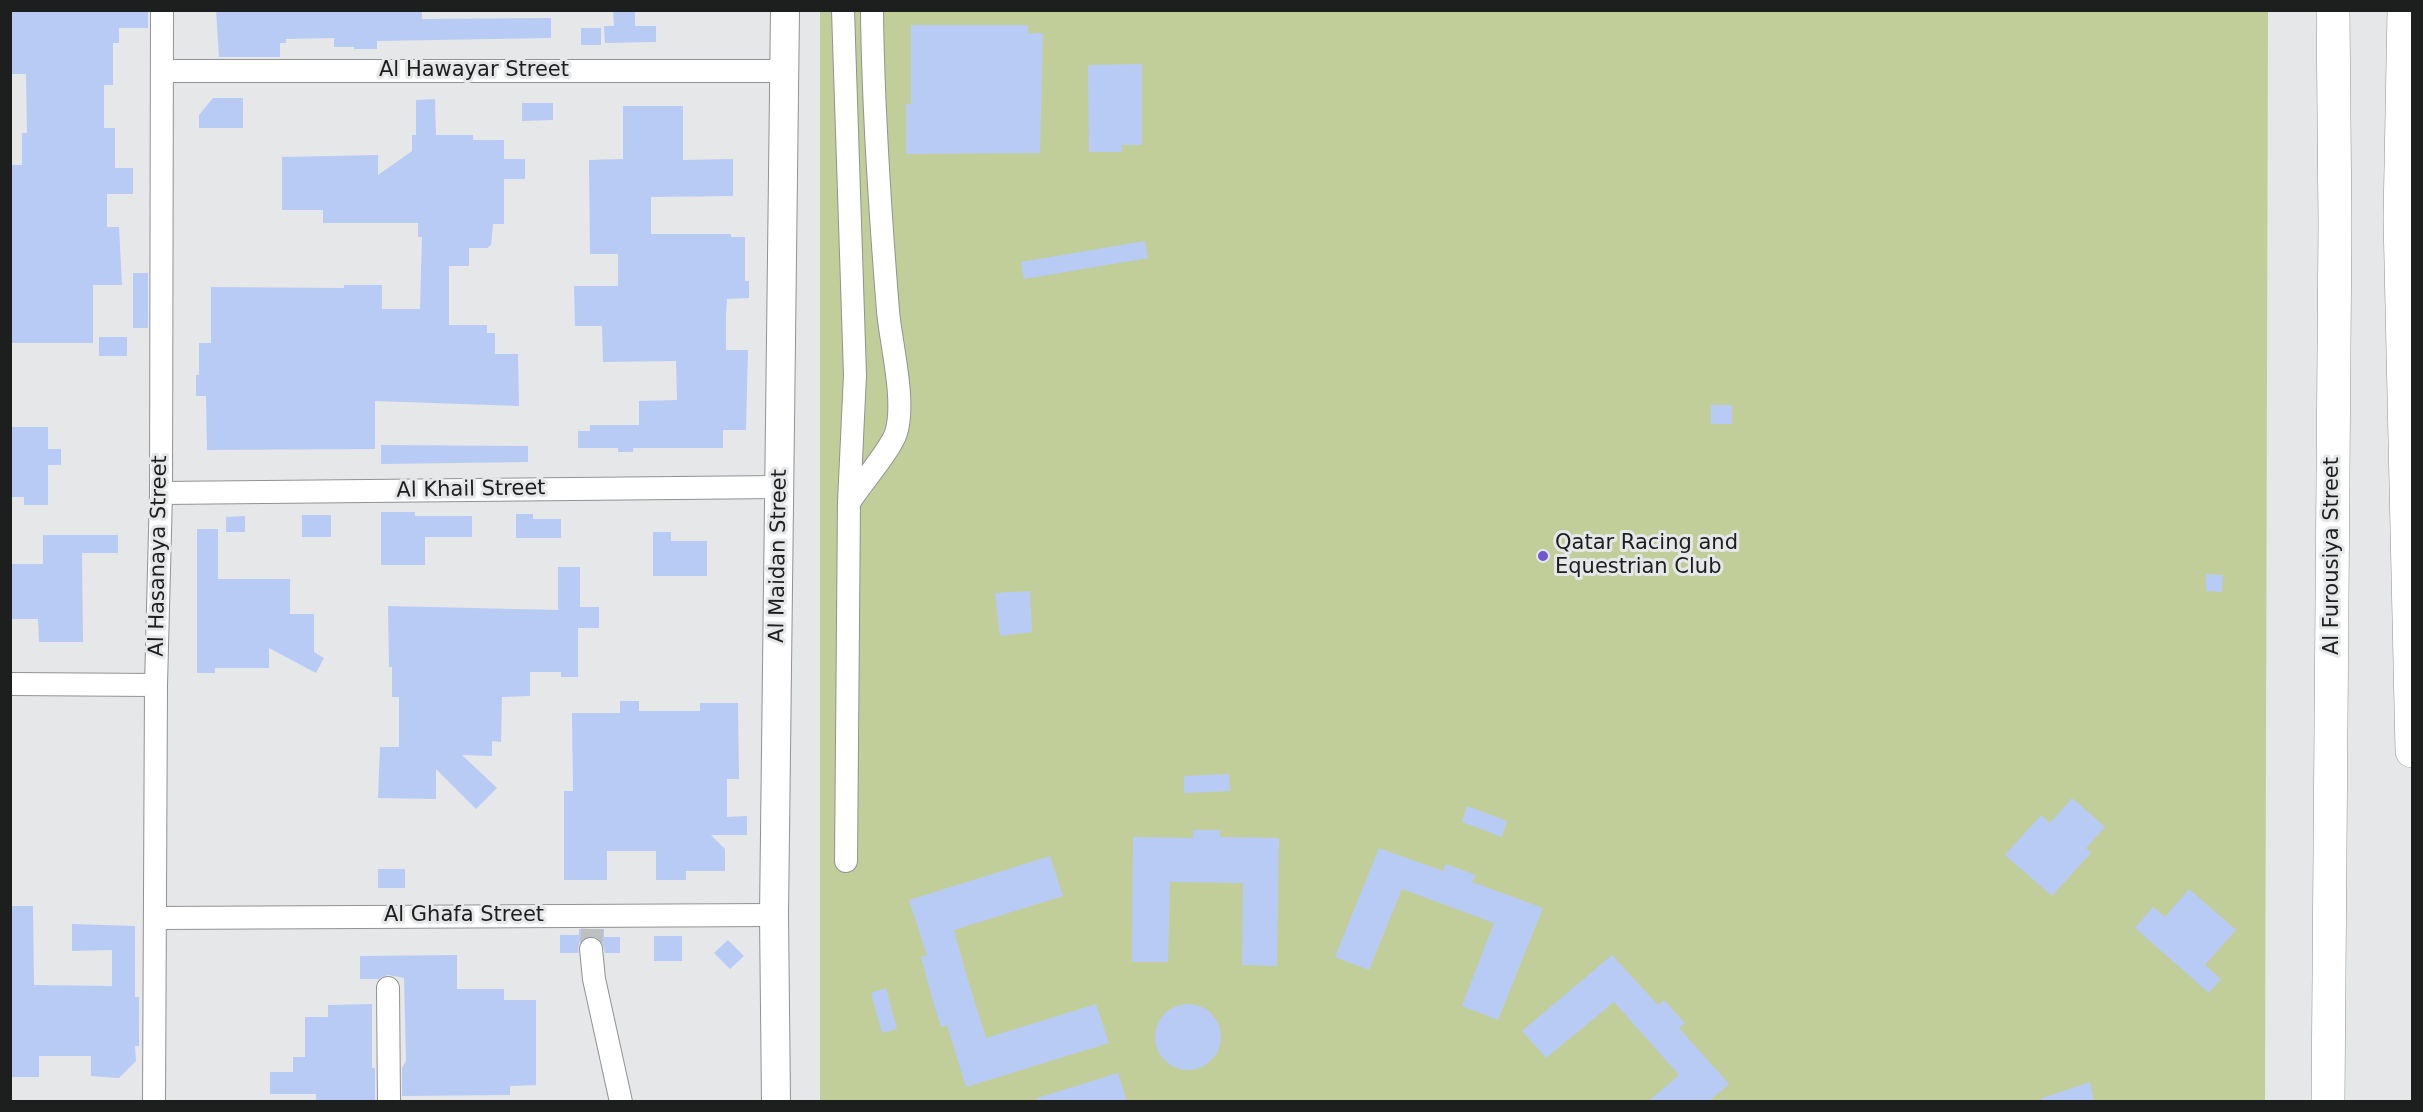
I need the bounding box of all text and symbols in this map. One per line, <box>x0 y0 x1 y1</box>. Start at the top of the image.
street label: Al Hawayar Street <box>379 58 569 84</box>
street label: Al Hasanaya Street <box>145 455 173 657</box>
street label: Al Furousiya Street <box>2320 457 2346 655</box>
street label: Al Maidan Street <box>765 469 793 643</box>
street label: Al Khail Street <box>396 476 546 504</box>
place label: Qatar Racing and Equestrian Club <box>1555 531 1738 581</box>
marker: Qatar Racing and Equestrian Club <box>1536 549 1550 563</box>
street label: Al Ghafa Street <box>384 903 544 929</box>

